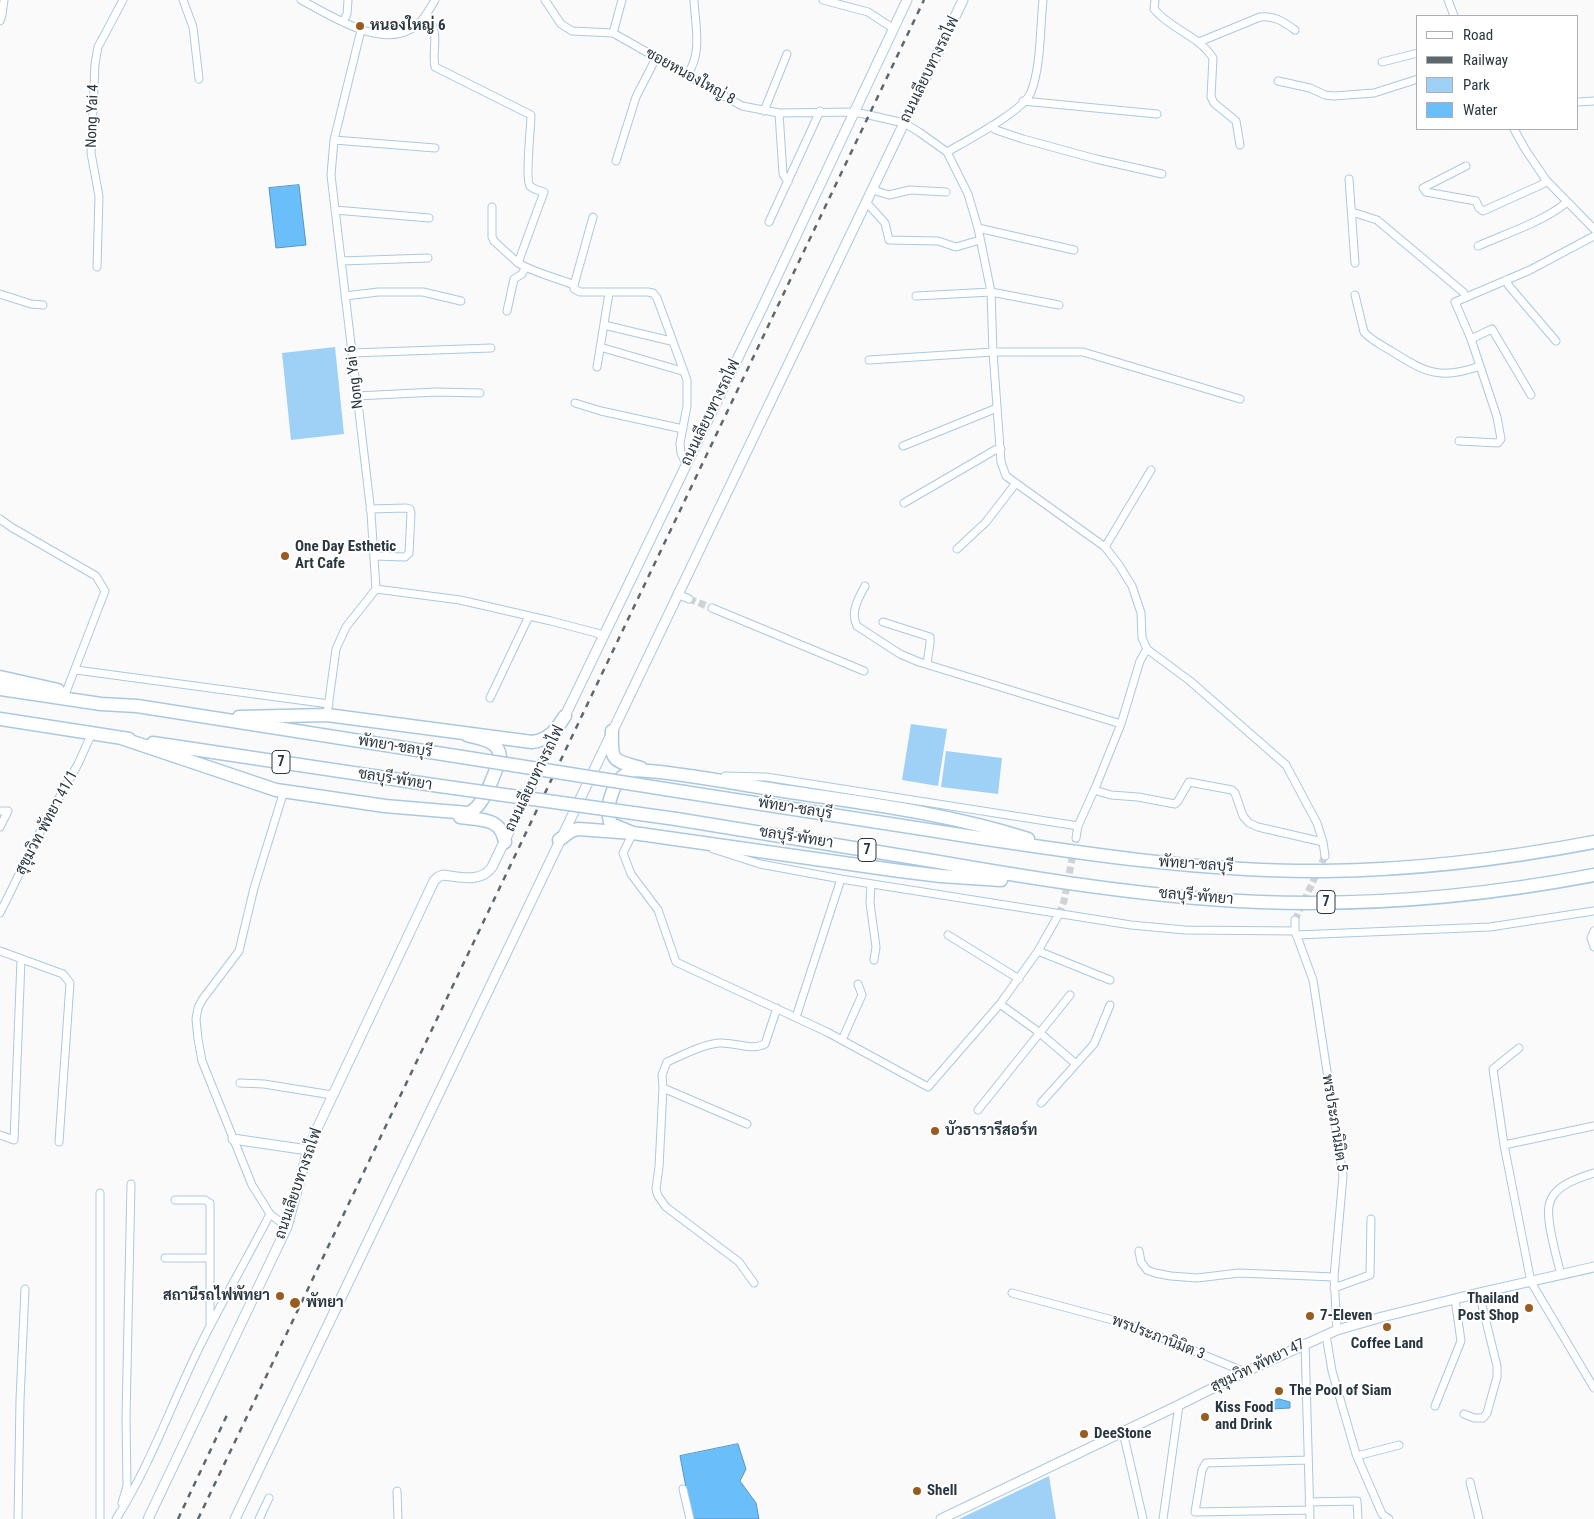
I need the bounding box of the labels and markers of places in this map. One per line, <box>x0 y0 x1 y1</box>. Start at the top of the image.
place label: หนองใหญ่ 6 <box>370 17 445 35</box>
marker: หนองใหญ่ 6 <box>354 20 366 32</box>
place label: One Day Esthetic Art Cafe <box>295 538 396 573</box>
marker: One Day Esthetic Art Cafe <box>279 550 291 562</box>
place label: บัวธารารีสอร์ท <box>945 1122 1037 1140</box>
marker: บัวธารารีสอร์ท <box>929 1125 941 1137</box>
place label: สถานีรถไฟพัทยา <box>163 1287 270 1305</box>
marker: สถานีรถไฟพัทยา <box>274 1290 286 1302</box>
place label: Thailand Post Shop <box>1458 1290 1519 1325</box>
place label: พัทยา <box>306 1294 344 1312</box>
marker: พัทยา <box>288 1296 302 1310</box>
marker: Thailand Post Shop <box>1523 1302 1535 1314</box>
place label: 7-Eleven <box>1320 1307 1372 1325</box>
marker: 7-Eleven <box>1304 1310 1316 1322</box>
marker: Coffee Land <box>1381 1321 1393 1333</box>
place label: Coffee Land <box>1351 1335 1423 1353</box>
place label: The Pool of Siam <box>1289 1382 1392 1400</box>
marker: The Pool of Siam <box>1273 1385 1285 1397</box>
place label: Kiss Food and Drink <box>1215 1399 1274 1434</box>
marker: Kiss Food and Drink <box>1199 1411 1211 1423</box>
place label: DeeStone <box>1094 1425 1151 1443</box>
marker: DeeStone <box>1078 1428 1090 1440</box>
place label: Shell <box>927 1482 957 1500</box>
marker: Shell <box>911 1485 923 1497</box>

